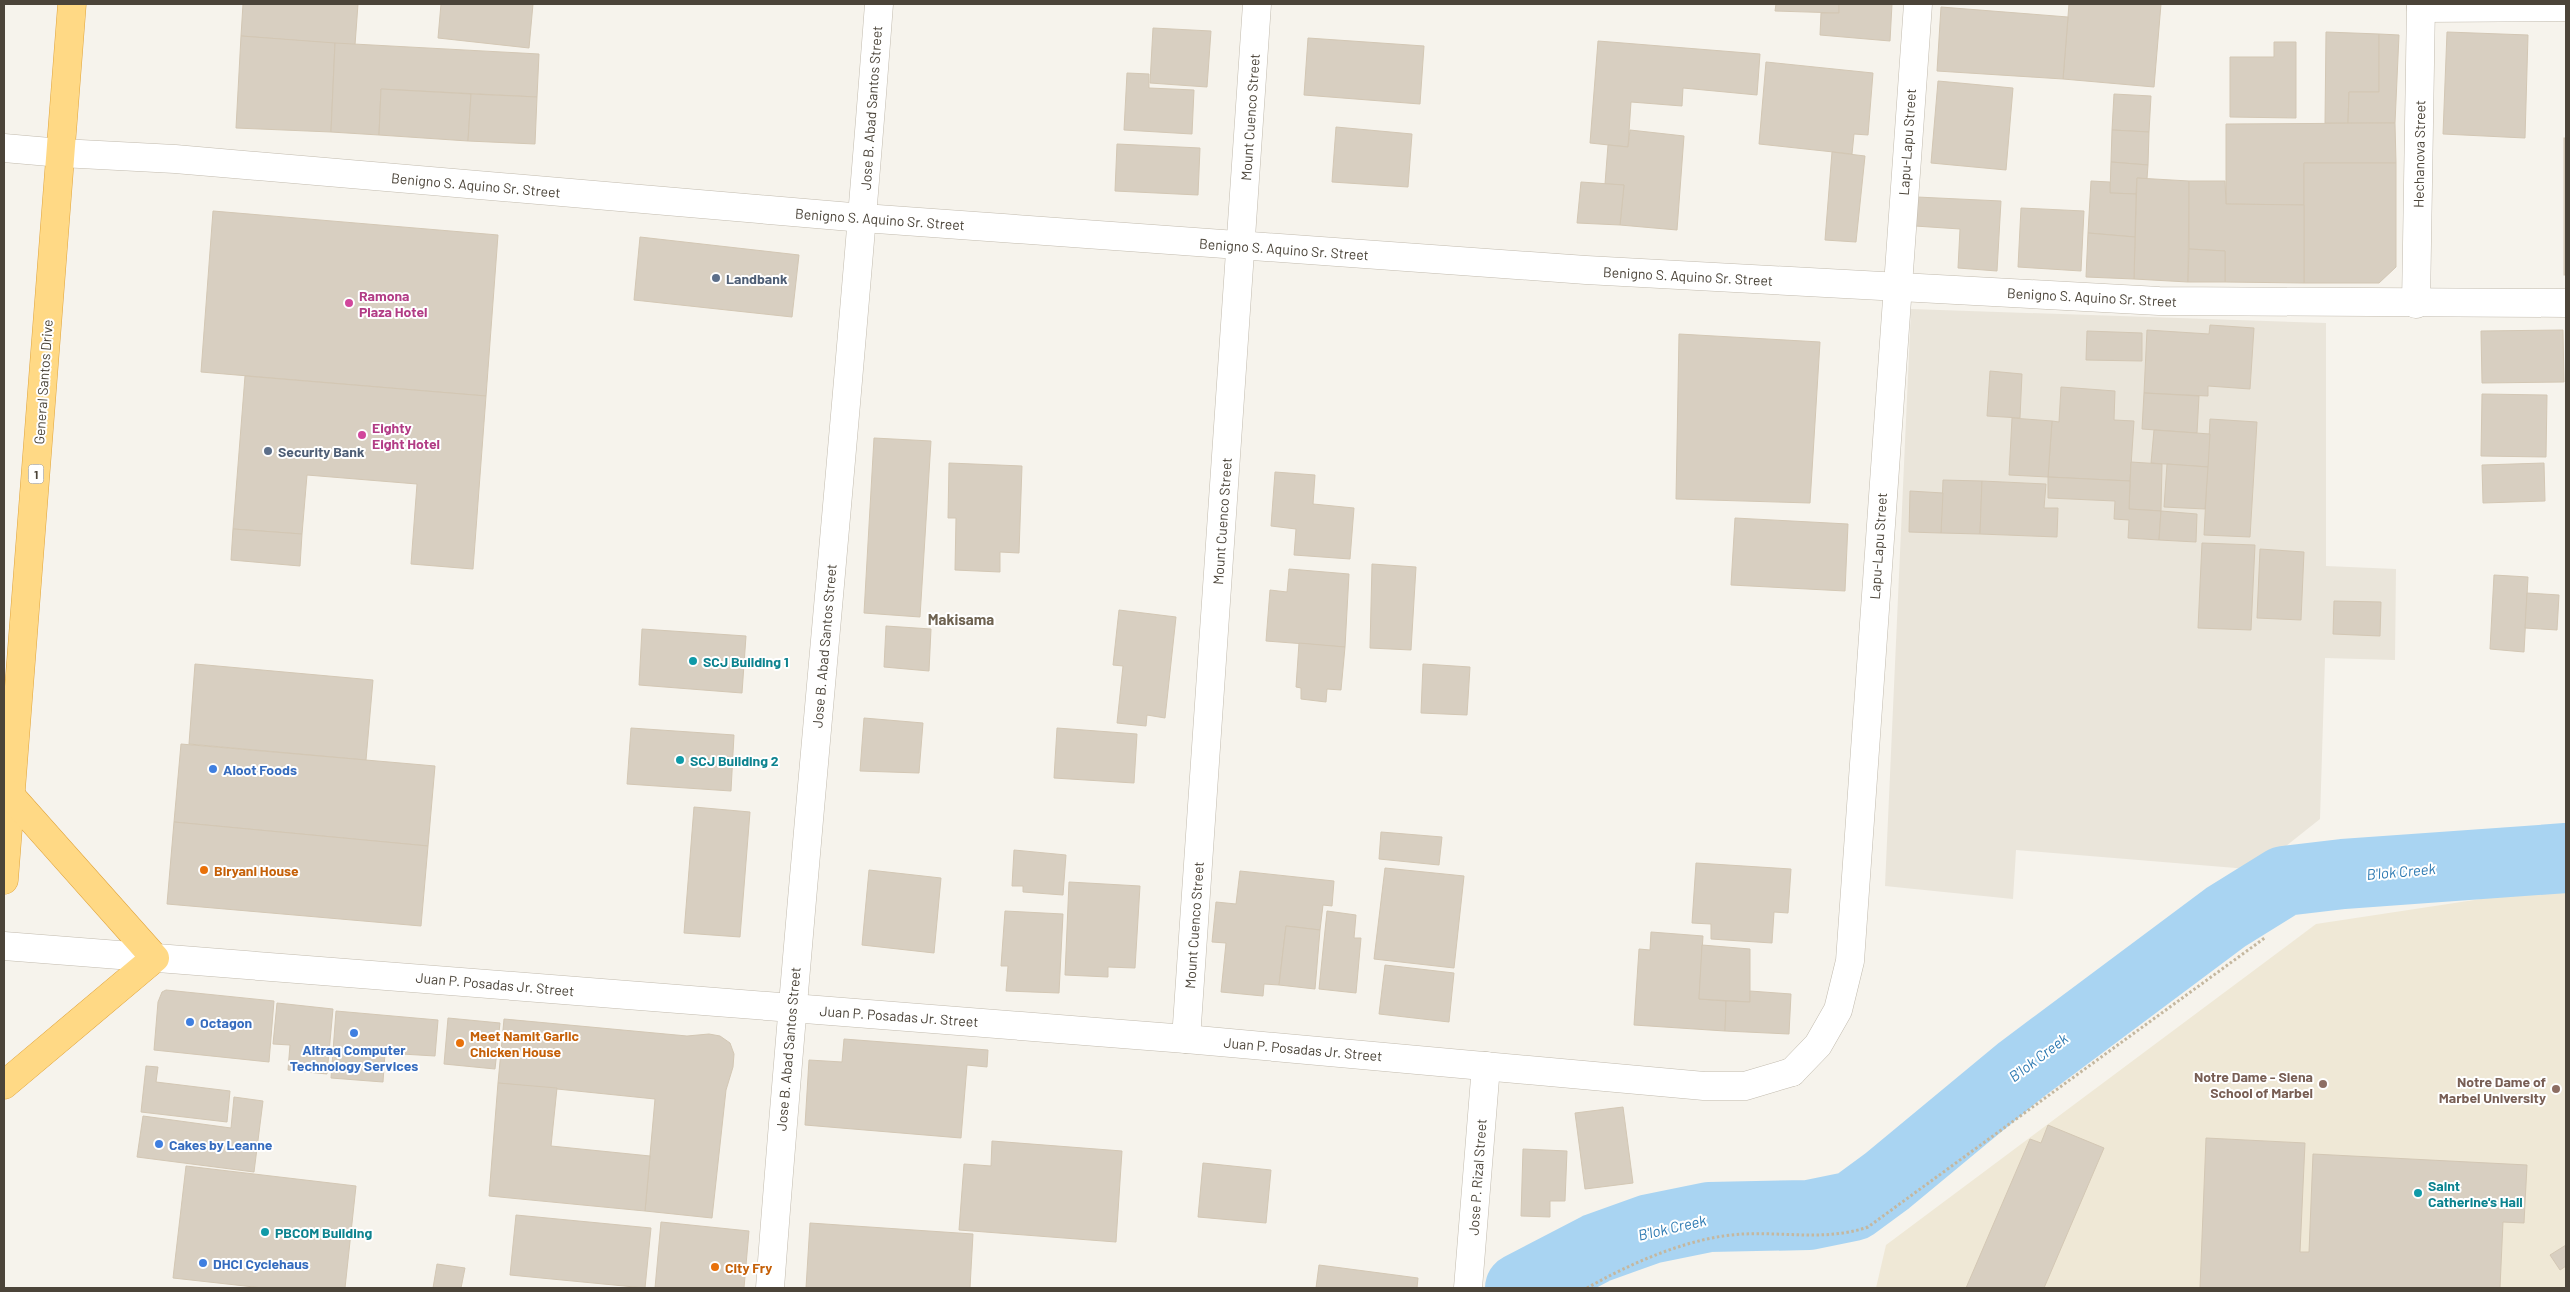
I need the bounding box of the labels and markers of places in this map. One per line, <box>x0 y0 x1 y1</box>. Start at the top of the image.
place label: Landbank <box>726 270 788 287</box>
marker: Landbank <box>710 272 722 284</box>
place label: Ramona Plaza Hotel <box>359 287 427 320</box>
marker: Ramona Plaza Hotel <box>343 297 355 309</box>
place label: Eighty Eight Hotel <box>372 419 440 452</box>
marker: Eighty Eight Hotel <box>356 429 368 441</box>
place label: Security Bank <box>278 443 365 460</box>
marker: Security Bank <box>262 445 274 457</box>
place label: SCJ Building 1 <box>703 653 789 670</box>
marker: SCJ Building 1 <box>687 655 699 667</box>
place label: SCJ Building 2 <box>690 752 779 769</box>
marker: SCJ Building 2 <box>674 754 686 766</box>
place label: Aloot Foods <box>223 761 297 778</box>
marker: Aloot Foods <box>207 763 219 775</box>
place label: Biryani House <box>214 862 299 879</box>
marker: Biryani House <box>198 864 210 876</box>
place label: Octagon <box>200 1014 252 1031</box>
marker: Octagon <box>184 1016 196 1028</box>
marker: Altraq Computer Technology Services <box>348 1027 360 1039</box>
place label: Meet Namit Garlic Chicken House <box>470 1027 580 1060</box>
marker: Meet Namit Garlic Chicken House <box>454 1037 466 1049</box>
place label: Altraq Computer Technology Services <box>290 1041 418 1074</box>
place label: Notre Dame - Siena School of Marbel <box>2194 1068 2313 1101</box>
place label: Notre Dame of Marbel University <box>2439 1073 2546 1106</box>
marker: Notre Dame - Siena School of Marbel <box>2317 1078 2329 1090</box>
marker: Notre Dame of Marbel University <box>2550 1083 2562 1095</box>
place label: Cakes by Leanne <box>169 1136 273 1153</box>
marker: Cakes by Leanne <box>153 1138 165 1150</box>
place label: Saint Catherine's Hall <box>2428 1177 2523 1210</box>
marker: Saint Catherine's Hall <box>2412 1187 2424 1199</box>
place label: PBCOM Building <box>275 1224 372 1241</box>
marker: PBCOM Building <box>259 1226 271 1238</box>
place label: DHCI Cyclehaus <box>213 1255 309 1272</box>
marker: DHCI Cyclehaus <box>197 1257 209 1269</box>
place label: City Fry <box>725 1259 772 1276</box>
marker: City Fry <box>709 1261 721 1273</box>

